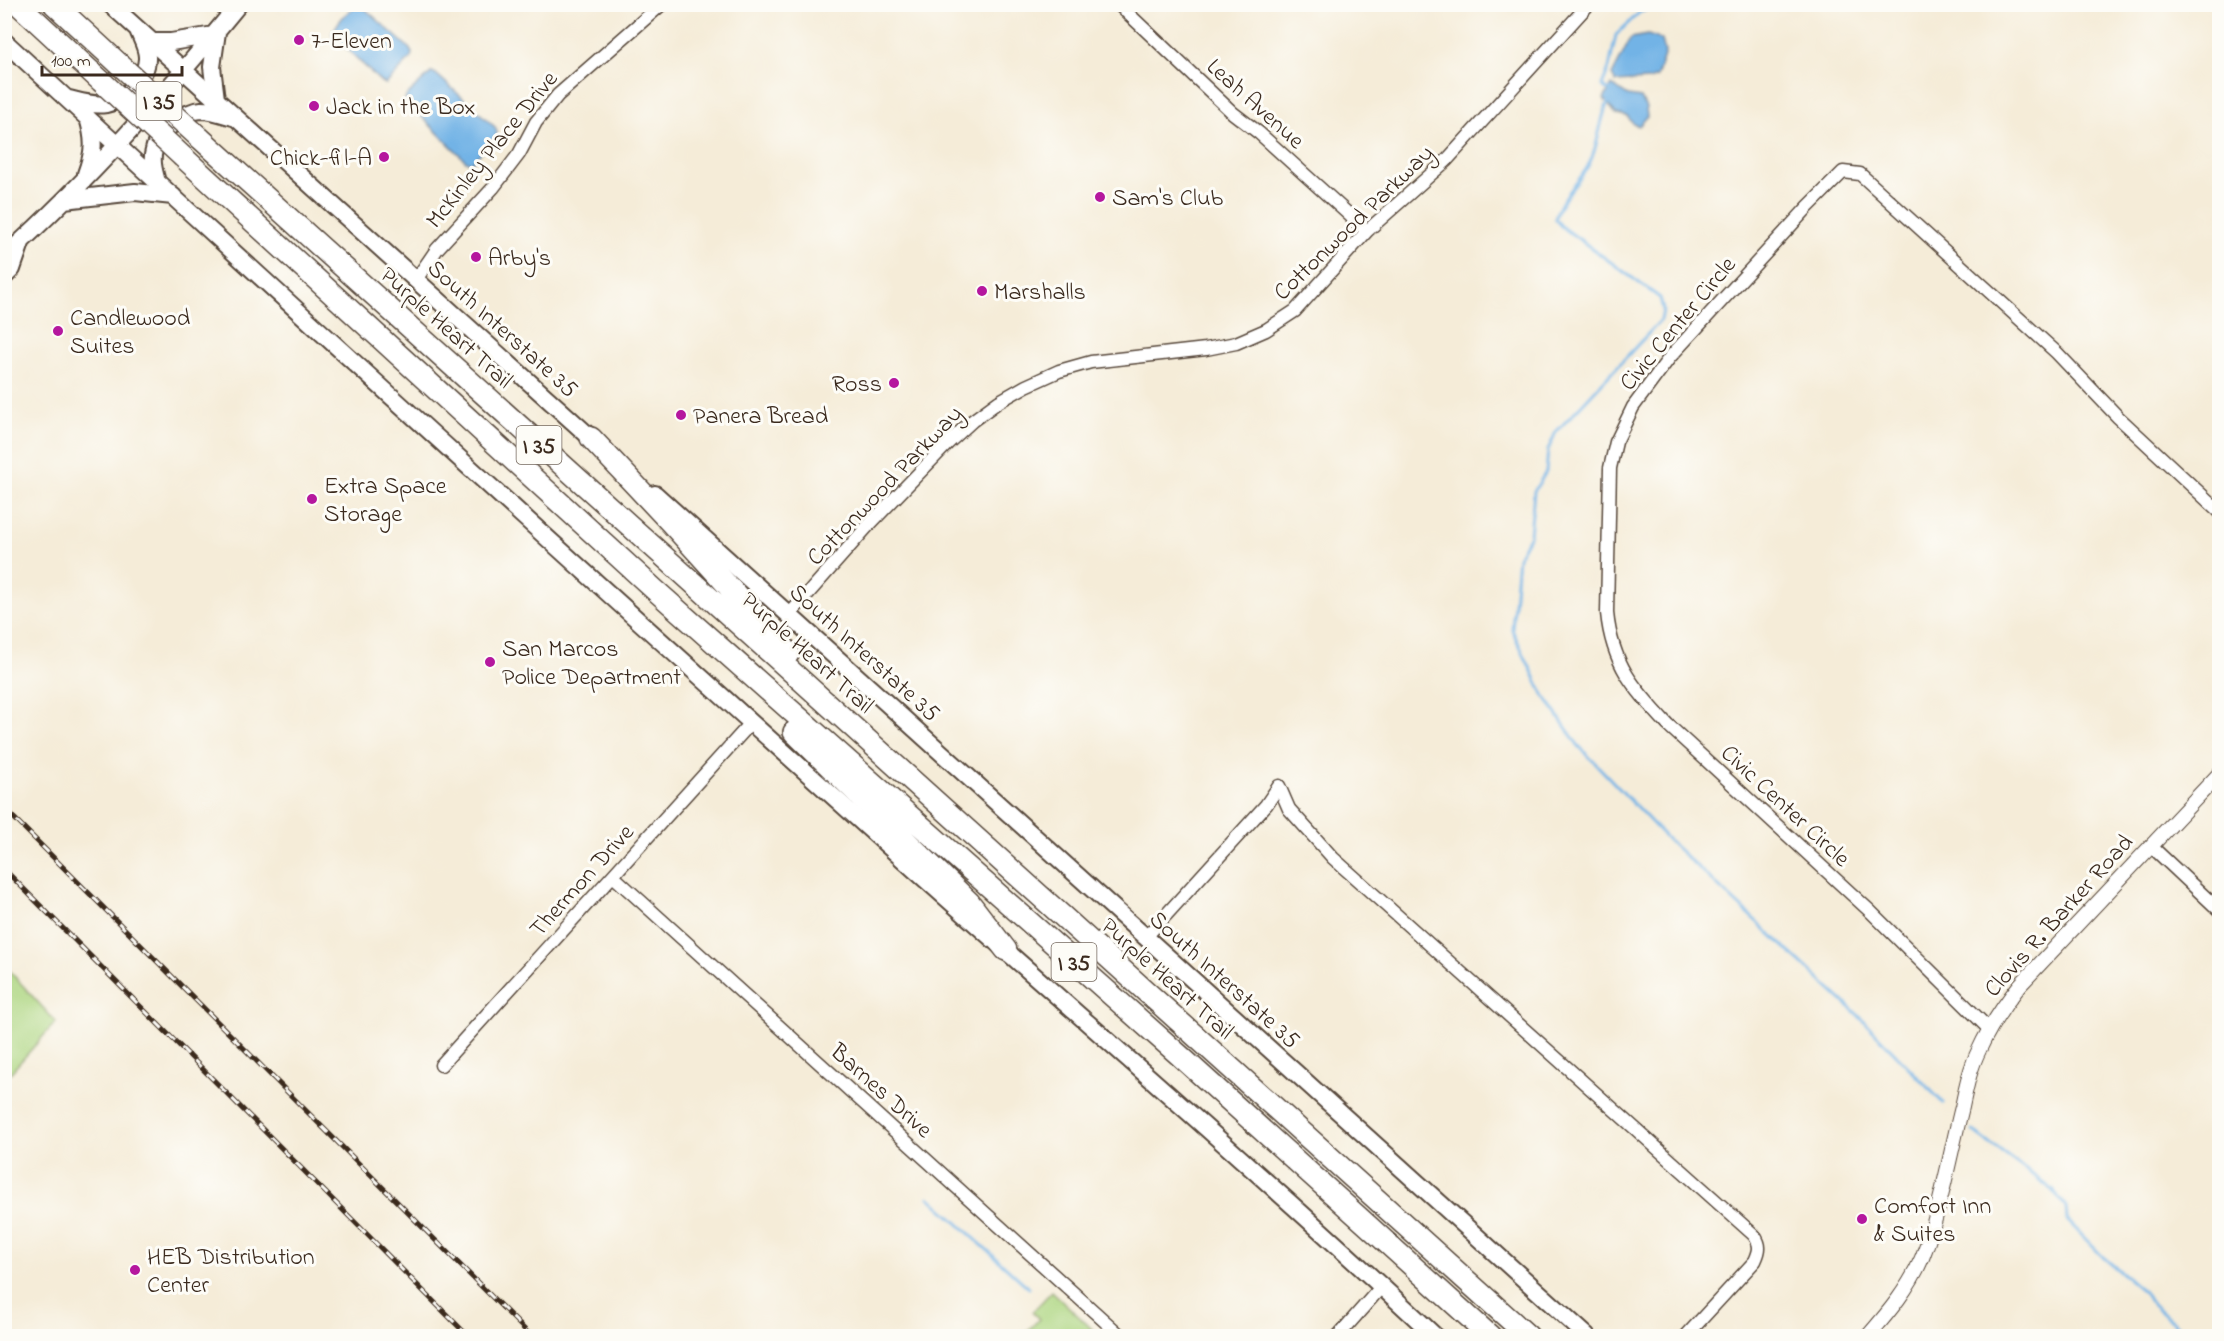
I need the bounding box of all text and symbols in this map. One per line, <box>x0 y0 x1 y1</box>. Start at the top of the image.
place label: 7-Eleven <box>311 25 392 60</box>
marker: 7-Eleven <box>292 33 306 47</box>
scale bar <box>42 39 182 77</box>
text: 100 m <box>51 49 91 75</box>
street label: Leah Avenue <box>1197 51 1311 159</box>
street label: McKinley Place Drive <box>418 64 569 238</box>
road number: I 35 <box>136 82 182 120</box>
place label: Jack in the Box <box>326 91 476 126</box>
marker: Jack in the Box <box>307 99 321 113</box>
street label: Cottonwood Parkway <box>1267 138 1444 311</box>
place label: Chick-fil-A <box>270 142 372 177</box>
marker: Chick-fil-A <box>377 150 391 164</box>
place label: Sam's Club <box>1112 182 1224 217</box>
marker: Sam's Club <box>1093 190 1107 204</box>
place label: Arby's <box>488 242 551 278</box>
marker: Arby's <box>469 250 483 264</box>
street label: Civic Center Circle <box>1612 250 1746 399</box>
street label: South Interstate 35 <box>418 252 585 407</box>
street label: Purple Heart Trail <box>371 260 520 398</box>
place label: Marshalls <box>994 276 1086 311</box>
marker: Marshalls <box>975 284 989 298</box>
place label: Candlewood Suites <box>70 302 191 365</box>
marker: Candlewood Suites <box>51 324 65 338</box>
place label: Ross <box>832 368 882 403</box>
marker: Ross <box>887 376 901 390</box>
street label: Cottonwood Parkway <box>800 399 973 576</box>
place label: Panera Bread <box>693 400 829 435</box>
marker: Panera Bread <box>674 408 688 422</box>
road number: I 35 <box>516 426 562 464</box>
place label: Extra Space Storage <box>324 470 447 533</box>
marker: Extra Space Storage <box>305 492 319 506</box>
street label: South Interstate 35 <box>780 576 947 731</box>
street label: Purple Heart Trail <box>732 585 881 723</box>
place label: San Marcos Police Department <box>502 633 681 696</box>
marker: San Marcos Police Department <box>483 655 497 669</box>
street label: Civic Center Circle <box>1712 737 1857 876</box>
street label: Thermon Drive <box>522 817 644 946</box>
street label: Clovis R. Barker Road <box>1977 827 2143 1006</box>
street label: South Interstate 35 <box>1140 903 1307 1058</box>
street label: Purple Heart Trail <box>1092 911 1241 1049</box>
road number: I 35 <box>1052 943 1096 981</box>
street label: Barnes Drive <box>821 1036 940 1148</box>
place label: Comfort Inn & Suites <box>1874 1190 1991 1253</box>
marker: Comfort Inn & Suites <box>1855 1212 1869 1226</box>
place label: HEB Distribution Center <box>147 1241 315 1304</box>
marker: HEB Distribution Center <box>128 1263 142 1277</box>

